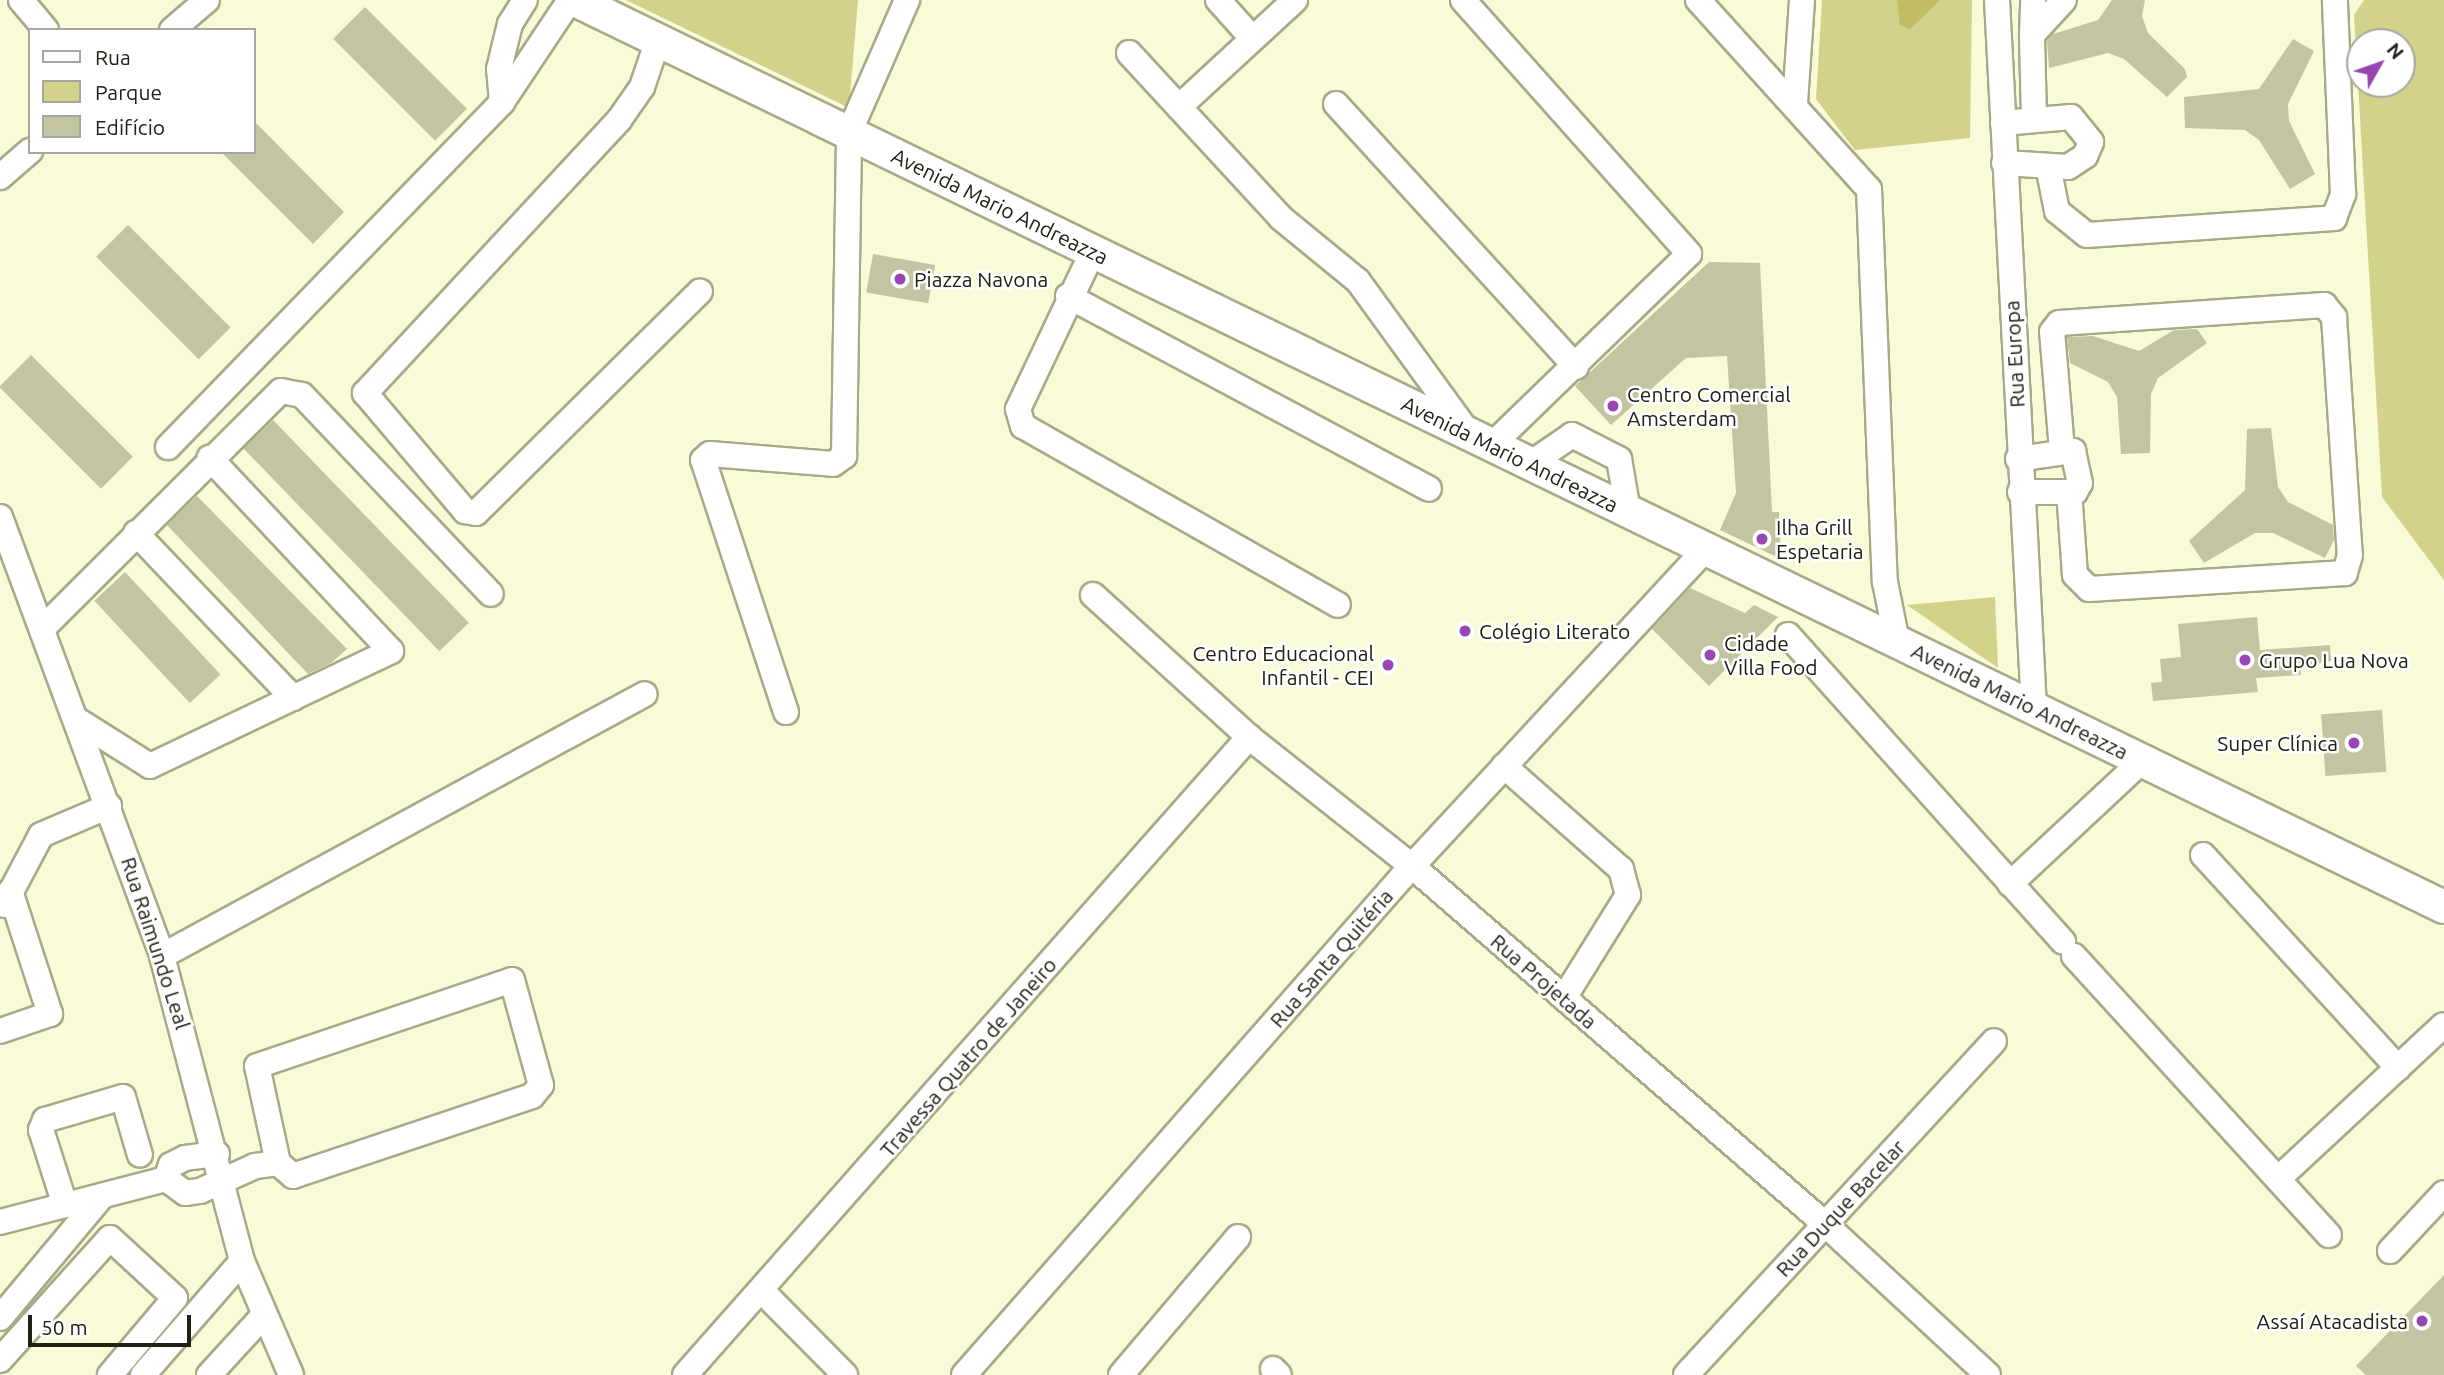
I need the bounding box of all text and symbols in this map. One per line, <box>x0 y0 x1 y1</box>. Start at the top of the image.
legend <box>28 28 256 154</box>
north arrow <box>2346 28 2416 98</box>
text: N <box>2383 38 2409 63</box>
text: Rua <box>95 45 131 69</box>
text: Parque <box>95 80 162 104</box>
text: Edifício <box>95 115 165 139</box>
street label: Avenida Mario Andreazza <box>888 143 1112 269</box>
place label: Piazza Navona <box>914 266 1048 292</box>
marker: Piazza Navona <box>892 271 908 287</box>
street label: Rua Europa <box>1999 300 2029 408</box>
place label: Centro Comercial Amsterdam <box>1627 381 1791 431</box>
street label: Avenida Mario Andreazza <box>1398 391 1622 517</box>
marker: Centro Comercial Amsterdam <box>1605 398 1621 414</box>
place label: Ilha Grill Espetaria <box>1776 514 1864 564</box>
marker: Ilha Grill Espetaria <box>1754 531 1770 547</box>
place label: Colégio Literato <box>1479 618 1630 644</box>
marker: Colégio Literato <box>1457 623 1473 639</box>
place label: Cidade Villa Food <box>1724 630 1818 680</box>
street label: Avenida Mario Andreazza <box>1908 638 2132 764</box>
place label: Centro Educacional Infantil - CEI <box>1192 640 1374 690</box>
marker: Cidade Villa Food <box>1702 647 1718 663</box>
place label: Grupo Lua Nova <box>2259 647 2409 673</box>
marker: Grupo Lua Nova <box>2237 652 2253 668</box>
marker: Centro Educacional Infantil - CEI <box>1380 657 1396 673</box>
place label: Super Clínica <box>2217 730 2338 756</box>
marker: Super Clínica <box>2344 733 2364 753</box>
street label: Rua Raimundo Leal <box>116 854 196 1032</box>
street label: Rua Santa Quitéria <box>1264 884 1398 1032</box>
street label: Rua Projetada <box>1486 928 1602 1034</box>
street label: Travessa Quatro de Janeiro <box>874 952 1062 1162</box>
street label: Rua Duque Bacelar <box>1770 1134 1910 1282</box>
scale bar <box>32 1302 194 1346</box>
place label: Assaí Atacadista <box>2256 1308 2408 1334</box>
marker: Assaí Atacadista <box>2414 1313 2430 1329</box>
text: 50 m <box>41 1315 88 1339</box>

